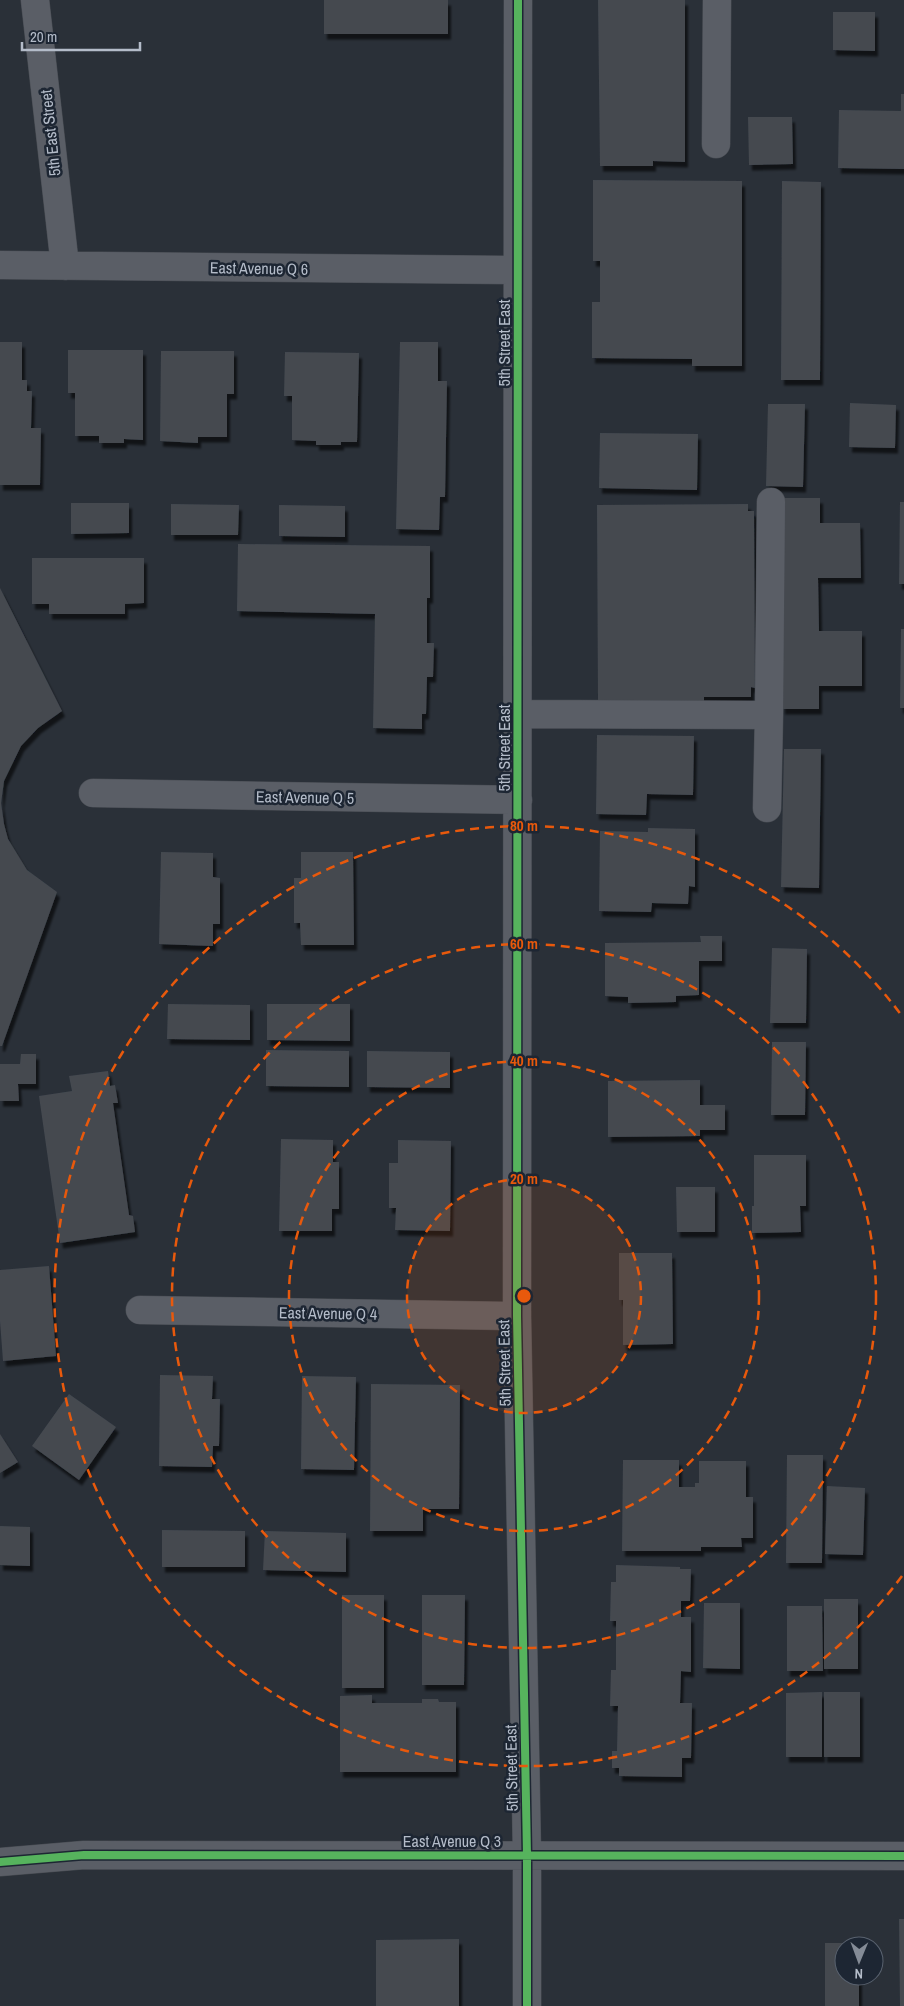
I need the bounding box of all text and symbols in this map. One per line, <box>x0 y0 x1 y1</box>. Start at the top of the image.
scale bar <box>22 20 140 52</box>
text: 20 m <box>30 26 57 47</box>
street label: 5th East Street <box>34 88 65 177</box>
street label: East Avenue Q 6 <box>210 256 308 280</box>
street label: 5th Street East <box>493 299 515 386</box>
street label: 5th Street East <box>493 704 515 791</box>
street label: East Avenue Q 5 <box>256 785 354 809</box>
text: 80 m <box>510 815 538 836</box>
text: 60 m <box>510 933 538 954</box>
text: 40 m <box>510 1050 538 1071</box>
text: 20 m <box>510 1168 538 1189</box>
centre of rings <box>515 1287 533 1305</box>
street label: East Avenue Q 4 <box>279 1301 377 1325</box>
street label: 5th Street East <box>492 1319 516 1407</box>
street label: 5th Street East <box>499 1724 523 1812</box>
street label: East Avenue Q 3 <box>403 1830 501 1852</box>
north arrow <box>834 1936 884 1986</box>
text: N <box>854 1965 863 1983</box>

